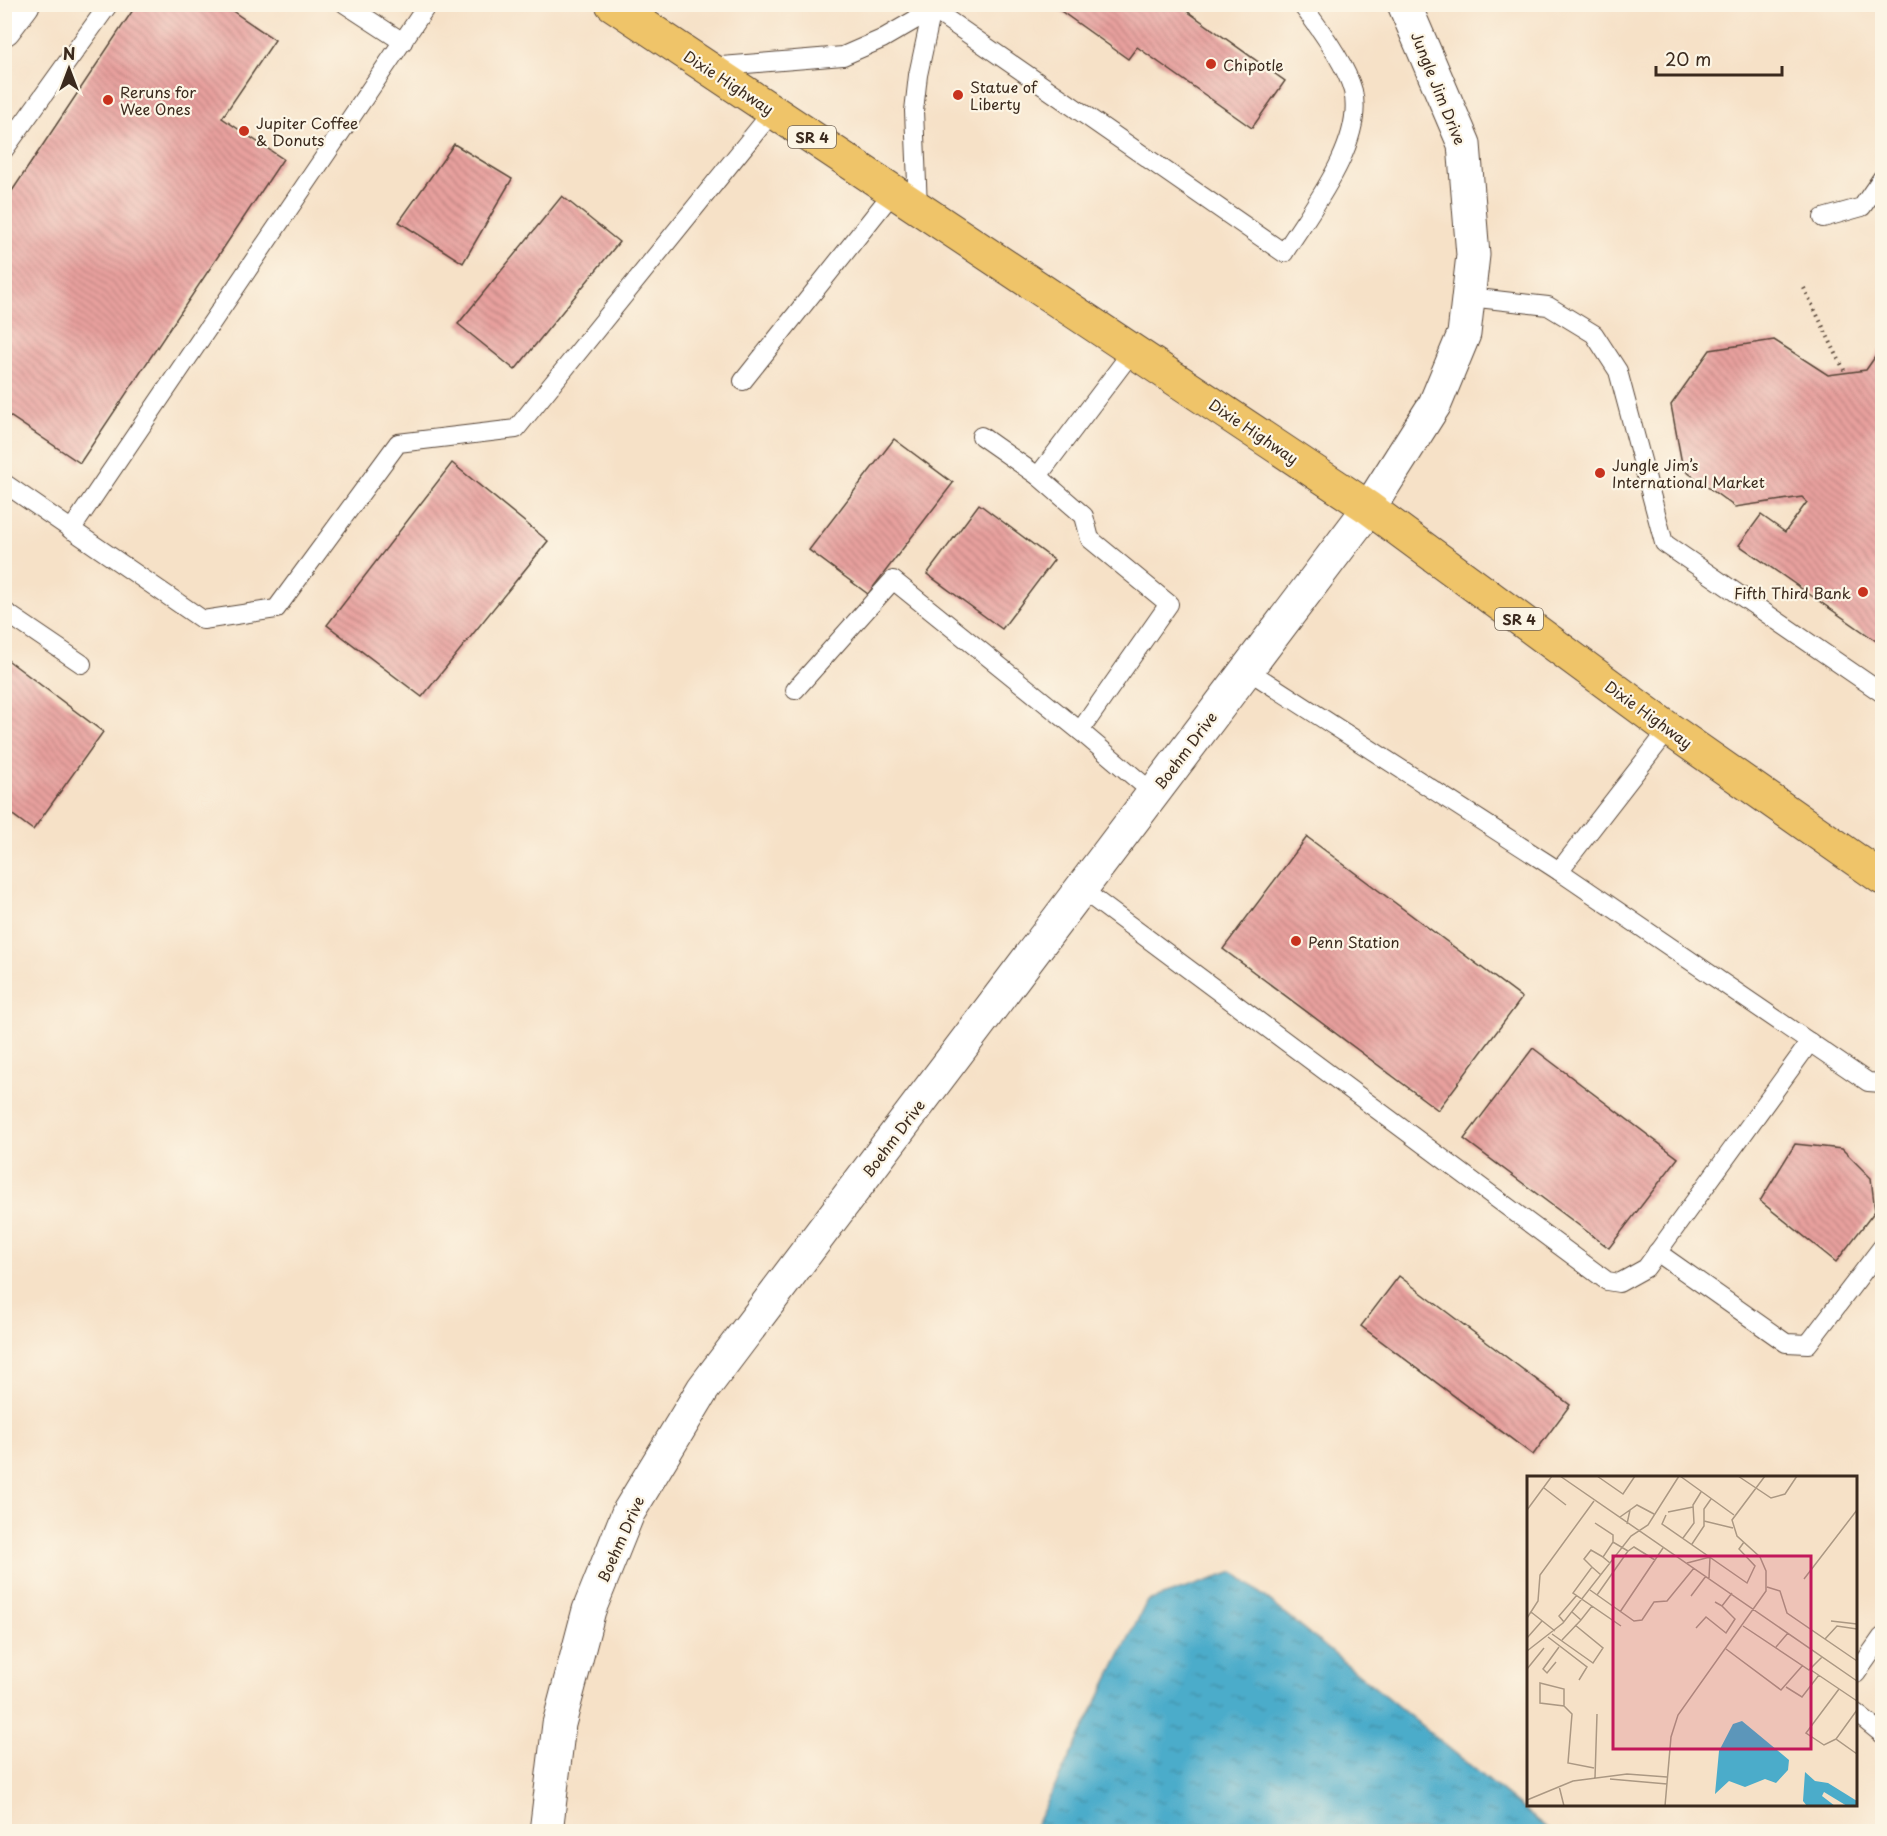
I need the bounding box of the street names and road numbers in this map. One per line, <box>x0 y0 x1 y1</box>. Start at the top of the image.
street label: Jungle Jim Drive <box>1406 28 1472 148</box>
street label: Dixie Highway <box>679 44 779 120</box>
road number: SR 4 <box>788 126 836 148</box>
street label: Dixie Highway <box>1205 393 1303 469</box>
road number: SR 4 <box>1495 608 1543 630</box>
street label: Dixie Highway <box>1600 674 1698 754</box>
street label: Boehm Drive <box>1148 706 1222 794</box>
street label: Boehm Drive <box>856 1094 930 1182</box>
street label: Boehm Drive <box>591 1492 649 1586</box>

